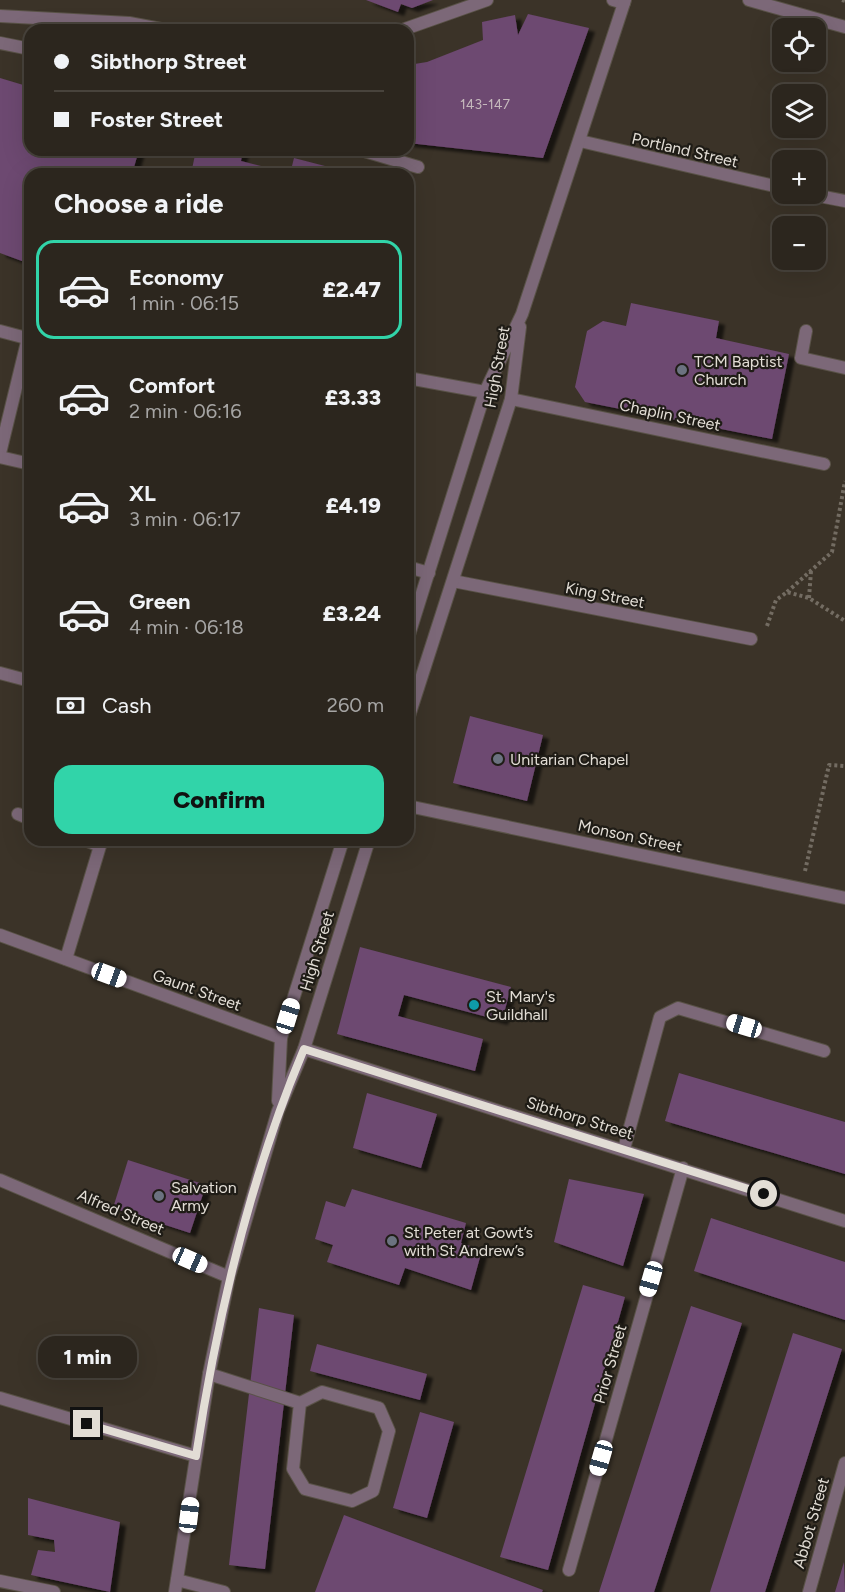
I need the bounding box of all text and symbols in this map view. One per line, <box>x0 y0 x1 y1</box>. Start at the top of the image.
map controls <box>772 18 826 270</box>
button: locate <box>772 18 826 72</box>
text: Sibthorp Street <box>90 48 247 75</box>
button: layers <box>772 84 826 138</box>
house number: 143-147 <box>460 96 510 113</box>
text: Foster Street <box>90 106 223 133</box>
street label: Portland Street <box>630 129 740 171</box>
button: + <box>772 150 826 204</box>
text: Choose a ride <box>54 187 223 220</box>
button: − <box>772 216 826 270</box>
icon: car <box>57 263 111 317</box>
text: Economy <box>129 264 224 291</box>
text: £2.47 <box>322 276 381 303</box>
text: 1 min · 06:15 <box>129 291 239 315</box>
street label: High Street <box>480 325 514 409</box>
place label: TCM Baptist Church <box>694 352 783 389</box>
marker: TCM Baptist Church <box>675 363 689 377</box>
icon: car <box>57 371 111 425</box>
text: Comfort <box>129 372 215 399</box>
text: £3.33 <box>325 384 381 411</box>
street label: Chaplin Street <box>618 395 722 435</box>
text: 2 min · 06:16 <box>129 399 242 423</box>
icon: car <box>57 479 111 533</box>
text: XL <box>129 480 156 507</box>
text: £4.19 <box>326 492 381 519</box>
text: 3 min · 06:17 <box>129 507 241 531</box>
street label: King Street <box>564 578 646 612</box>
icon: car <box>57 587 111 641</box>
text: Green <box>129 588 191 615</box>
text: £3.24 <box>323 600 381 627</box>
text: 4 min · 06:18 <box>129 615 244 639</box>
icon: cash <box>54 689 87 722</box>
text: Cash <box>102 692 152 719</box>
text: 260 m <box>327 693 384 717</box>
place label: Unitarian Chapel <box>510 750 629 769</box>
marker: Unitarian Chapel <box>491 752 505 766</box>
button: Confirm <box>54 765 384 834</box>
street label: Monson Street <box>576 816 684 856</box>
street label: High Street <box>296 909 338 993</box>
car <box>89 960 129 990</box>
street label: Gaunt Street <box>150 965 244 1015</box>
place label: St. Mary's Guildhall <box>486 987 555 1024</box>
car <box>274 996 302 1036</box>
marker: St. Mary's Guildhall <box>467 998 481 1012</box>
car <box>724 1012 764 1040</box>
street label: Sibthorp Street <box>524 1093 636 1143</box>
place label: Salvation Army <box>171 1178 237 1215</box>
route start <box>750 1180 777 1207</box>
street label: Alfred Street <box>75 1185 167 1239</box>
marker: Salvation Army <box>152 1189 166 1203</box>
place label: St Peter at Gowt’s with St Andrew’s <box>404 1223 533 1260</box>
marker: St Peter at Gowt’s with St Andrew’s <box>385 1234 399 1248</box>
car <box>170 1244 210 1276</box>
car <box>637 1259 665 1299</box>
street label: Prior Street <box>590 1322 630 1406</box>
callout: 1 min <box>38 1337 136 1379</box>
text: 1 min <box>64 1345 111 1369</box>
route end <box>73 1410 100 1437</box>
car <box>587 1438 615 1478</box>
street label: Abbot Street <box>789 1475 833 1571</box>
car <box>178 1496 200 1534</box>

